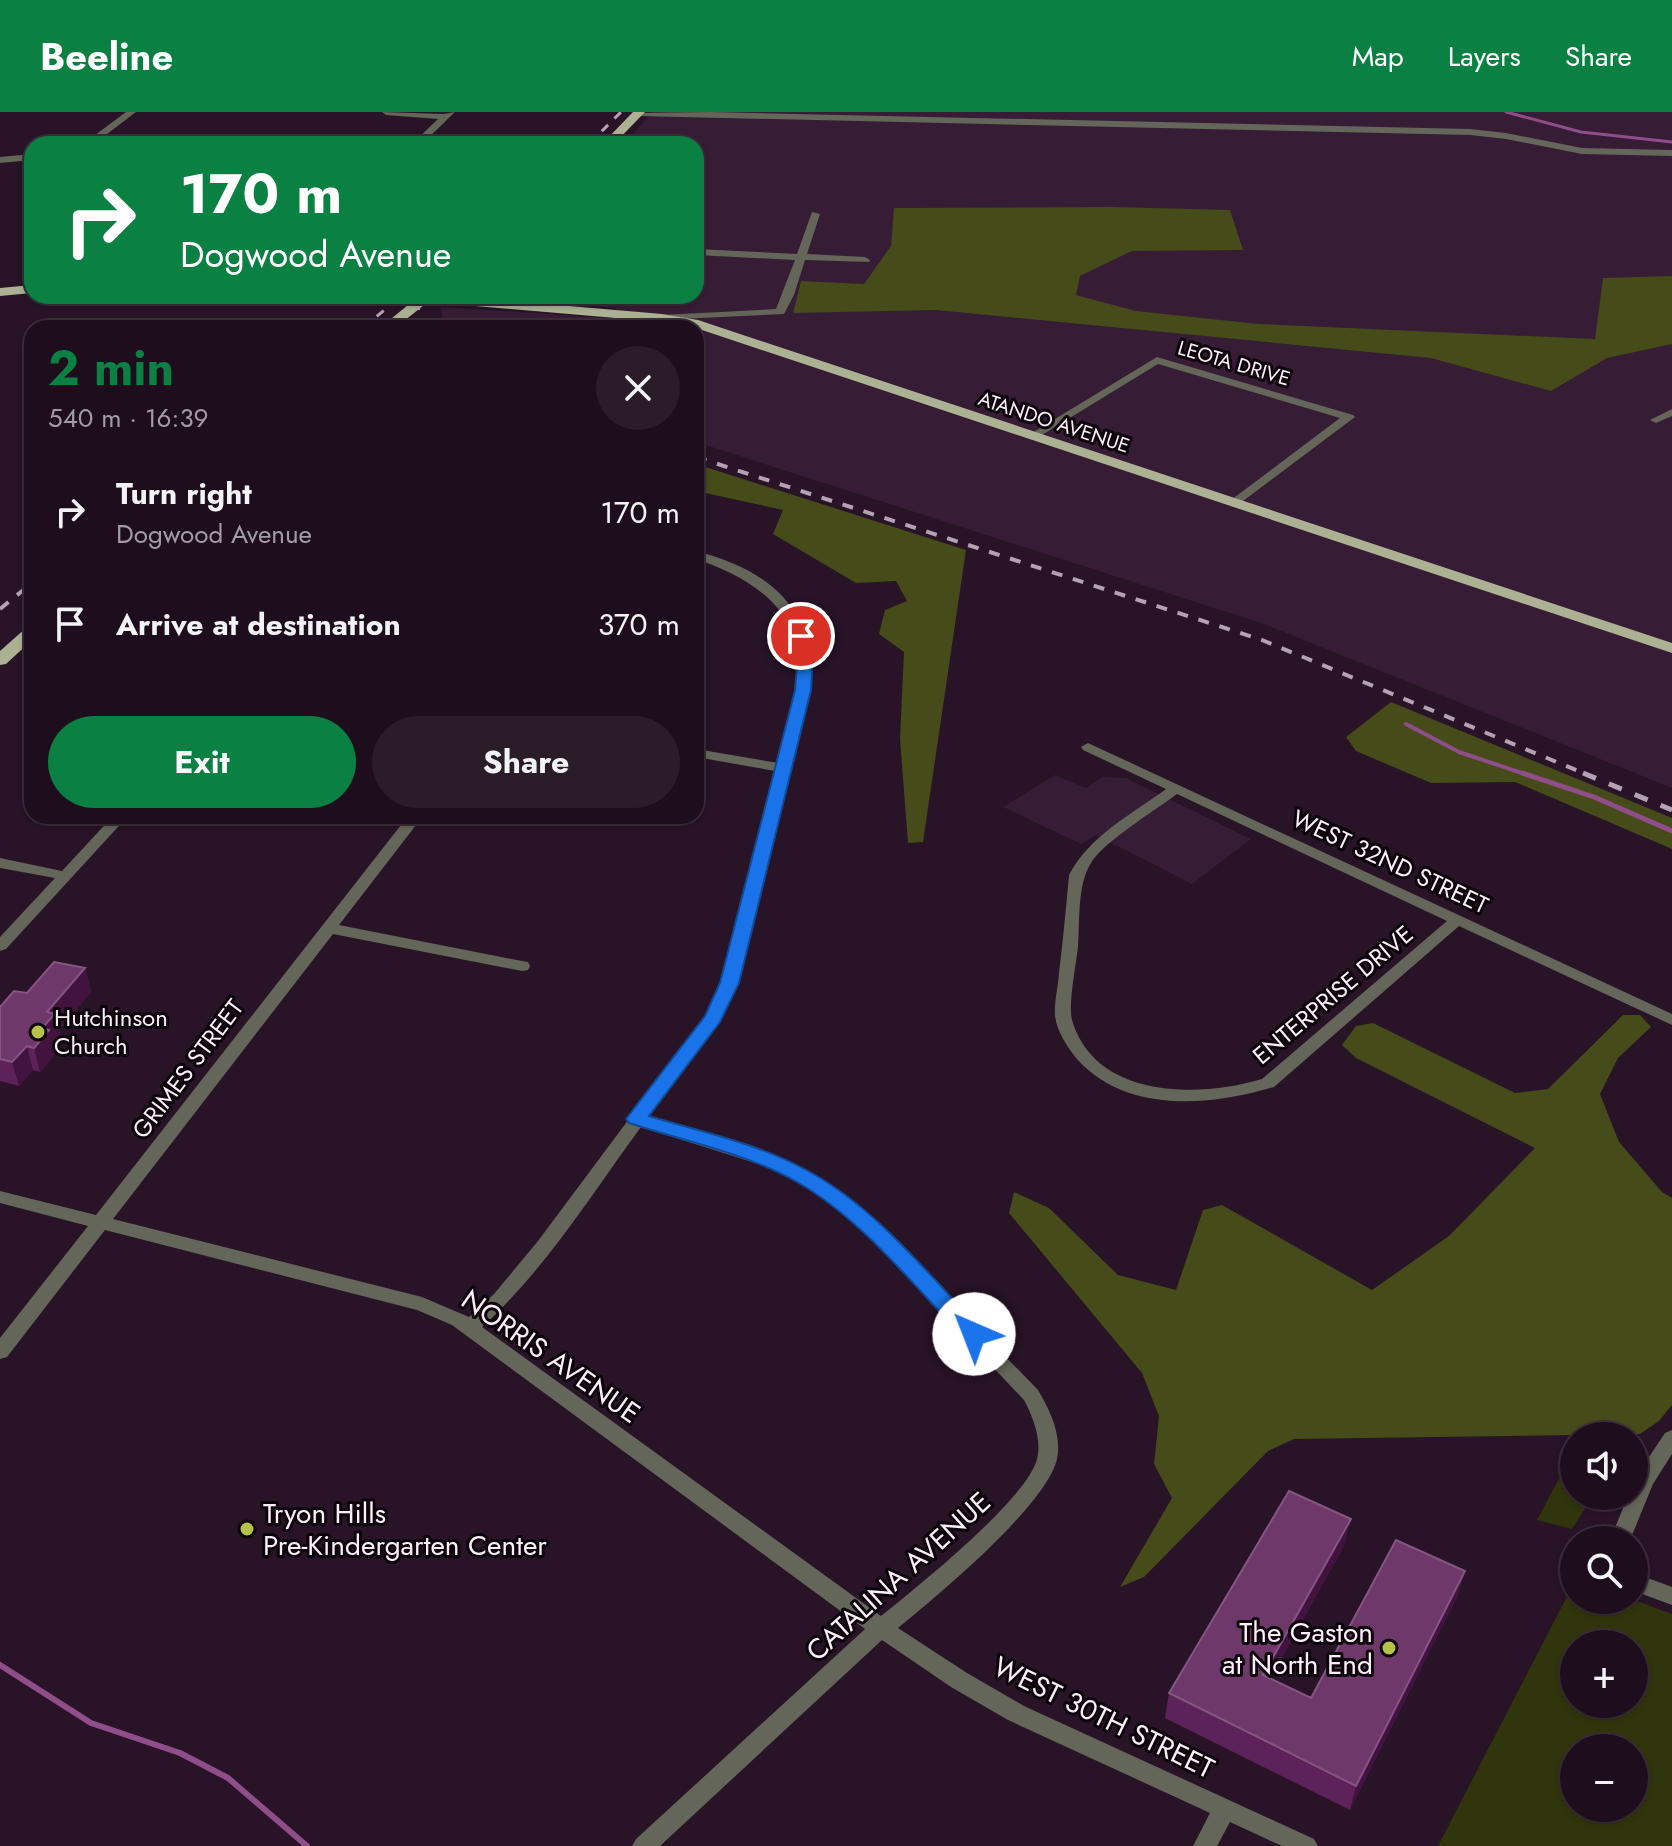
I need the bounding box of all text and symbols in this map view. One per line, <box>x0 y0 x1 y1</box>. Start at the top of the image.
text: Beeline <box>40 29 173 84</box>
text: Map <box>1352 36 1404 77</box>
text: Layers <box>1448 36 1521 77</box>
text: Share <box>1565 36 1632 77</box>
text: 170 m <box>180 153 342 234</box>
icon: right <box>48 168 152 272</box>
text: Dogwood Avenue <box>180 228 451 280</box>
text: 2 min <box>48 334 174 403</box>
street label: LEOTA DRIVE <box>1174 334 1293 393</box>
button: close <box>596 346 680 430</box>
street label: ATANDO AVENUE <box>974 384 1133 461</box>
text: 540 m · 16:39 <box>48 399 209 437</box>
text: Turn right <box>116 472 252 515</box>
icon: right <box>48 490 92 534</box>
text: 170 m <box>600 491 680 534</box>
text: Dogwood Avenue <box>116 515 312 553</box>
icon: arrive <box>48 602 92 646</box>
pin <box>767 602 835 670</box>
text: Arrive at destination <box>116 603 401 646</box>
text: 370 m <box>598 603 680 646</box>
icon: arrive <box>779 614 823 658</box>
button: Exit <box>48 716 356 808</box>
button: Share <box>372 716 680 808</box>
street label: WEST 32ND STREET <box>1286 801 1494 922</box>
street label: ENTERPRISE DRIVE <box>1245 917 1421 1072</box>
street label: GRIMES STREET <box>124 992 252 1146</box>
place label: Hutchinson Church <box>54 1000 168 1063</box>
marker: Hutchinson Church <box>29 1023 47 1041</box>
street label: NORRIS AVENUE <box>453 1279 648 1433</box>
position arrow <box>932 1292 1016 1376</box>
map controls <box>1560 1422 1648 1822</box>
button: sound <box>1560 1422 1648 1510</box>
street label: CATALINA AVENUE <box>797 1482 1000 1671</box>
place label: Tryon Hills Pre-Kindergarten Center <box>263 1493 547 1566</box>
marker: Tryon Hills Pre-Kindergarten Center <box>238 1520 256 1538</box>
button: search <box>1560 1526 1648 1614</box>
place label: The Gaston at North End <box>1222 1612 1373 1685</box>
button: + <box>1560 1630 1648 1718</box>
marker: The Gaston at North End <box>1380 1639 1398 1657</box>
street label: WEST 30TH STREET <box>986 1646 1221 1789</box>
button: − <box>1560 1734 1648 1822</box>

